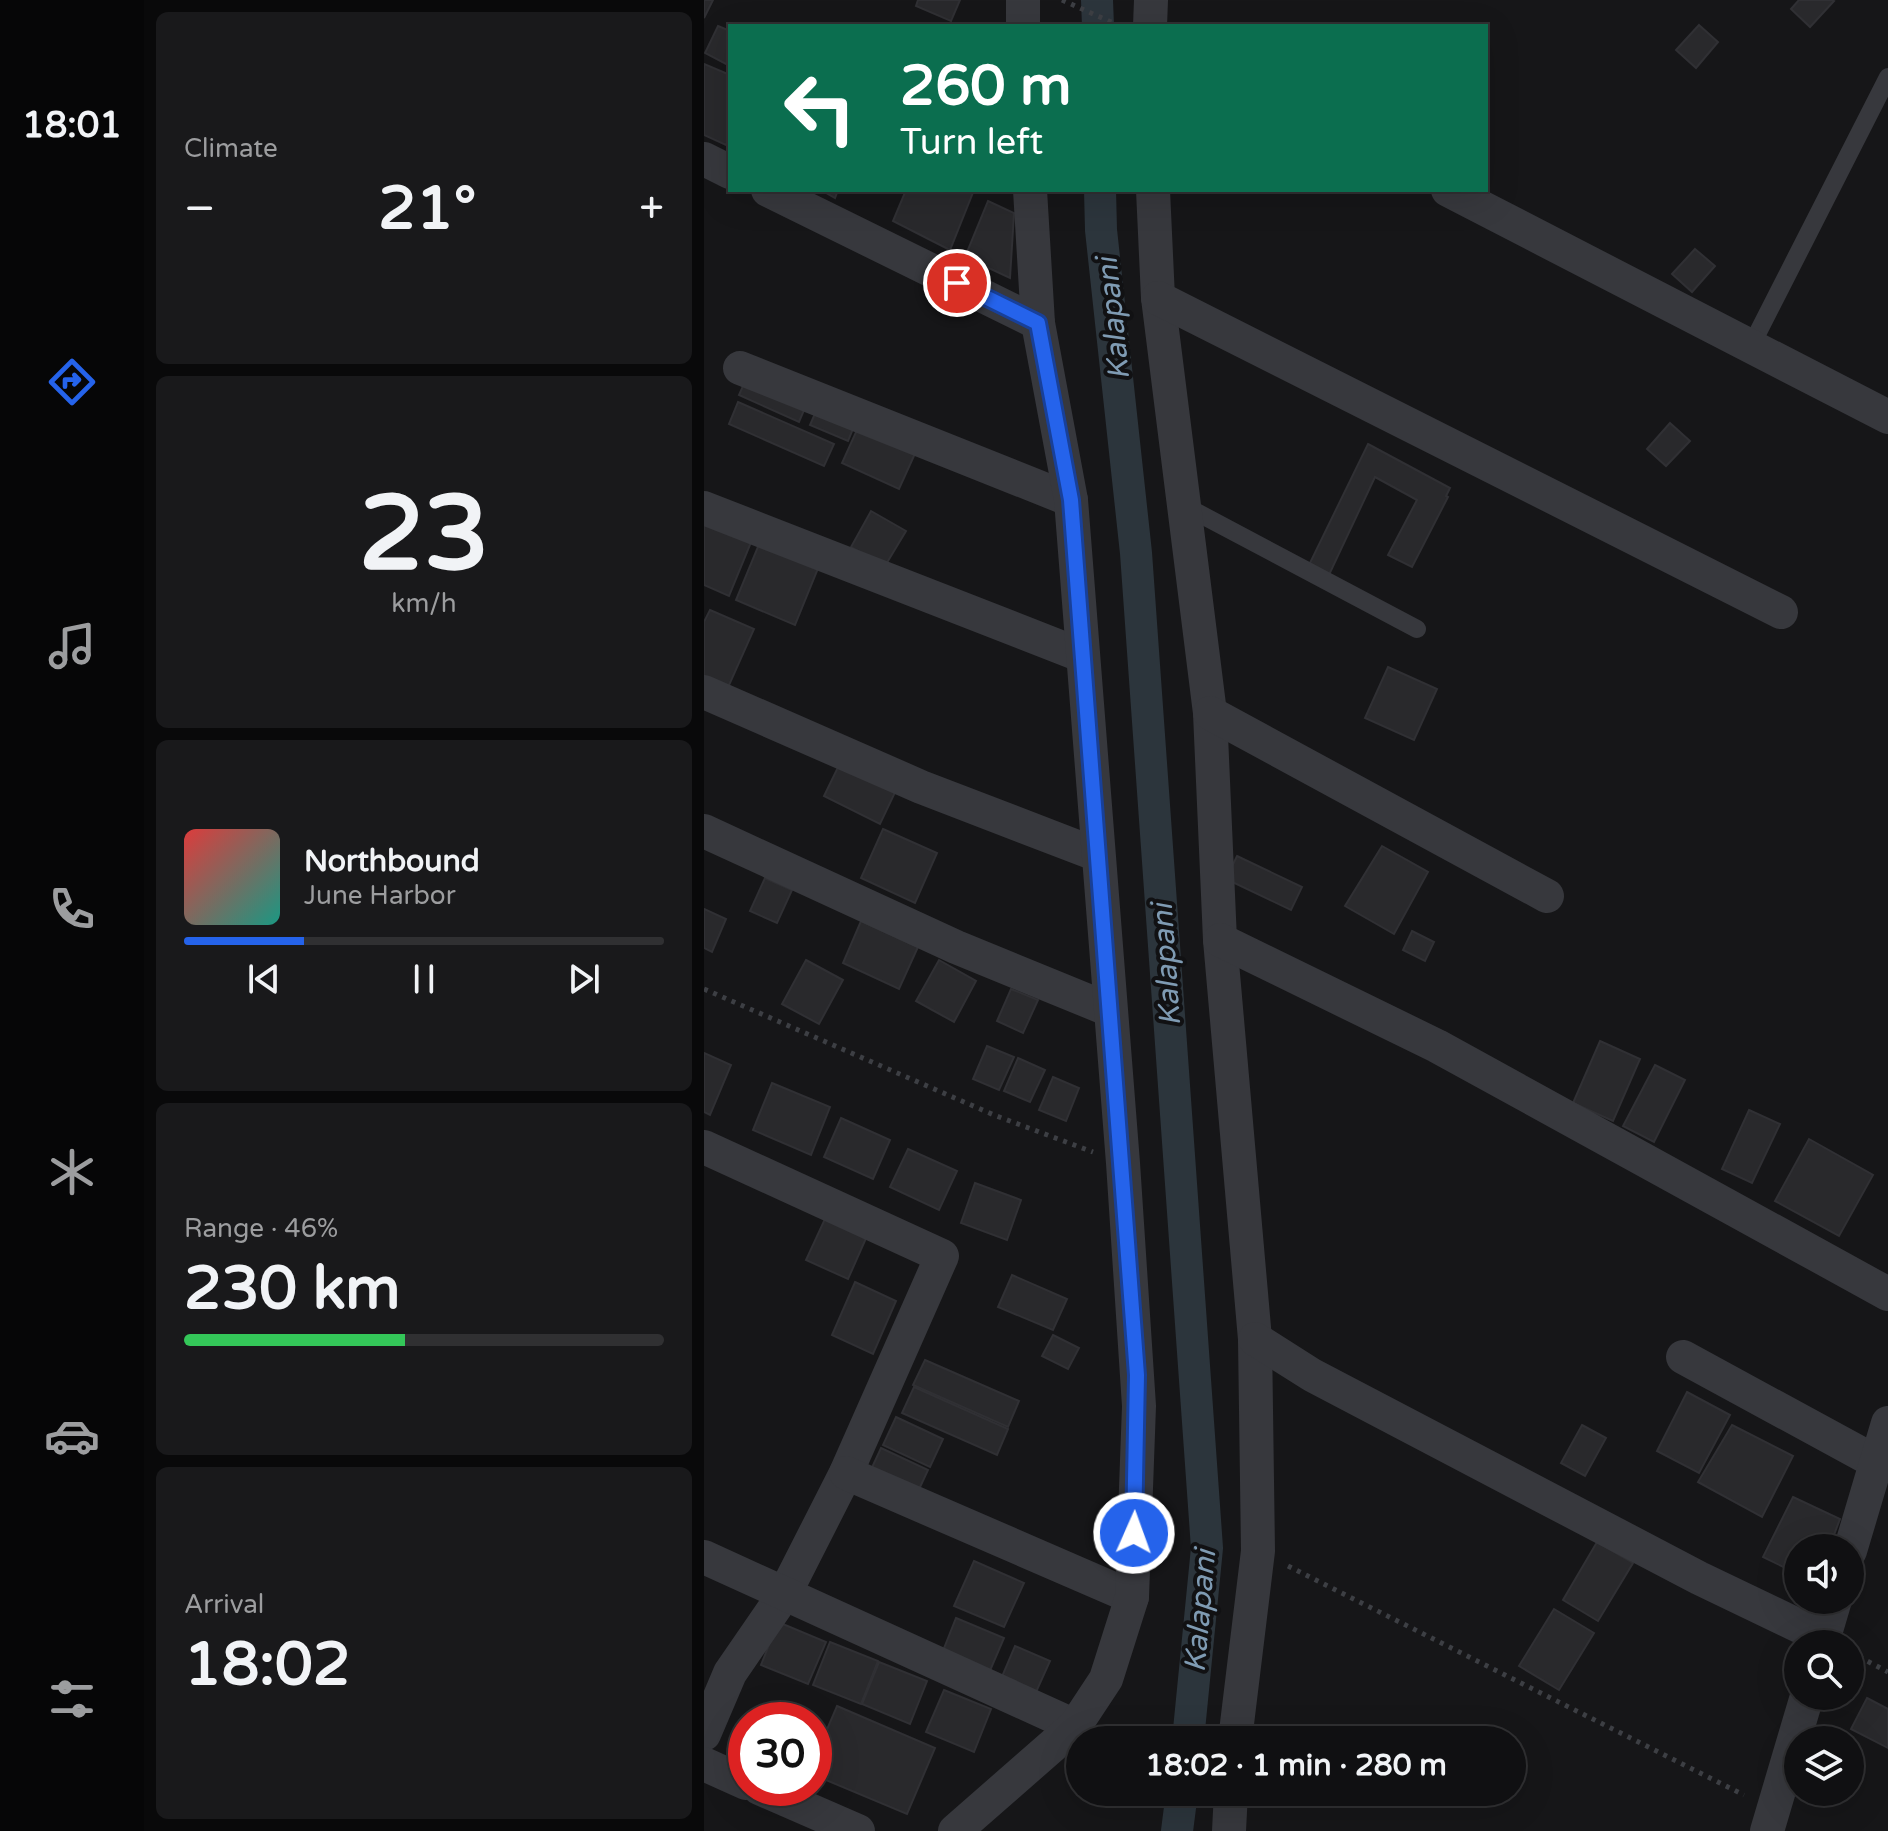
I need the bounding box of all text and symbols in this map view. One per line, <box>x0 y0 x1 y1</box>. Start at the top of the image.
text: 260 m <box>900 53 1071 120</box>
icon: left <box>768 56 872 160</box>
text: 18:01 <box>22 104 122 147</box>
text: Turn left <box>900 121 1043 164</box>
text: Climate <box>184 133 278 164</box>
text: 21° <box>378 173 476 245</box>
text: − <box>184 183 215 236</box>
text: + <box>639 183 664 236</box>
pin <box>923 249 991 317</box>
water label: Kalapani <box>1088 252 1138 382</box>
icon: arrive <box>935 261 979 305</box>
icon: directions <box>44 354 100 410</box>
text: 23 <box>359 473 489 598</box>
text: km/h <box>391 588 457 619</box>
icon: music <box>44 618 100 674</box>
text: Northbound <box>304 843 480 880</box>
text: June Harbor <box>304 880 456 911</box>
icon: phone <box>44 881 100 937</box>
water label: Kalapani <box>1144 899 1189 1028</box>
icon: previous <box>242 957 286 1001</box>
icon: pause <box>402 957 446 1001</box>
icon: next <box>562 957 606 1001</box>
icon: climate <box>44 1144 100 1200</box>
text: Range · 46% <box>184 1213 338 1244</box>
text: 230 km <box>184 1253 400 1325</box>
icon: car <box>44 1408 100 1464</box>
position arrow <box>1092 1491 1176 1575</box>
map controls <box>1784 1534 1864 1806</box>
button: sound <box>1784 1534 1864 1614</box>
water label: Kalapani <box>1177 1545 1225 1674</box>
text: Arrival <box>184 1589 264 1620</box>
text: 18:02 <box>184 1629 350 1701</box>
button: search <box>1784 1630 1864 1710</box>
icon: filters <box>44 1671 100 1727</box>
speed limit sign: 30 <box>728 1702 832 1806</box>
button: layers <box>1784 1726 1864 1806</box>
text: 18:02 · 1 min · 280 m <box>1145 1747 1447 1784</box>

